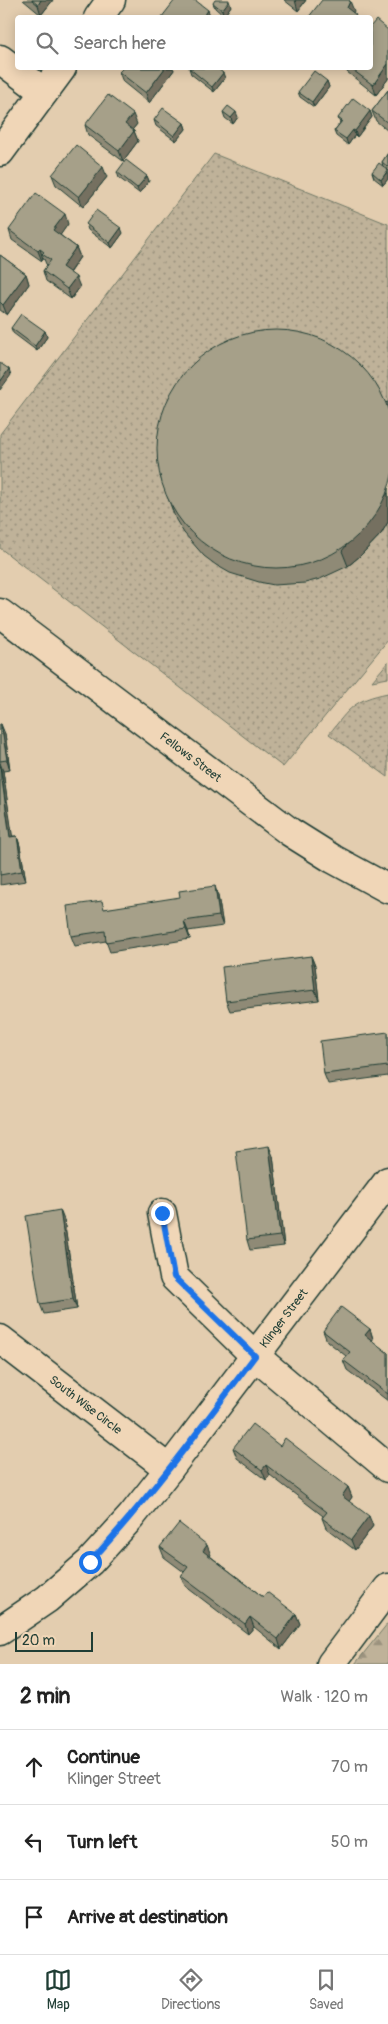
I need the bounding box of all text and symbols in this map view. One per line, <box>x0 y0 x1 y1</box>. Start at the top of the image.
search box <box>15 15 373 70</box>
icon: search <box>33 29 61 57</box>
text: Search here <box>73 31 166 55</box>
street label: Fellows Street <box>157 729 225 785</box>
route end <box>151 1202 174 1225</box>
street label: Klinger Street <box>256 1286 311 1351</box>
street label: South Wise Circle <box>46 1372 125 1438</box>
route start <box>79 1551 102 1574</box>
scale bar <box>15 1629 92 1652</box>
text: 20 m <box>22 1632 55 1649</box>
text: 2 min <box>20 1683 70 1710</box>
text: Walk · 120 m <box>280 1687 368 1707</box>
text: Continue <box>67 1745 140 1769</box>
icon: ahead <box>20 1753 48 1781</box>
text: 70 m <box>331 1757 368 1777</box>
text: Klinger Street <box>67 1769 161 1789</box>
icon: left <box>20 1828 48 1856</box>
text: Turn left <box>67 1830 137 1854</box>
text: 50 m <box>331 1832 368 1852</box>
icon: arrive <box>20 1903 48 1931</box>
text: Arrive at destination <box>67 1905 228 1929</box>
tab: Map <box>44 1966 72 2013</box>
tab: Directions <box>161 1966 220 2013</box>
tab: Saved <box>309 1966 344 2013</box>

